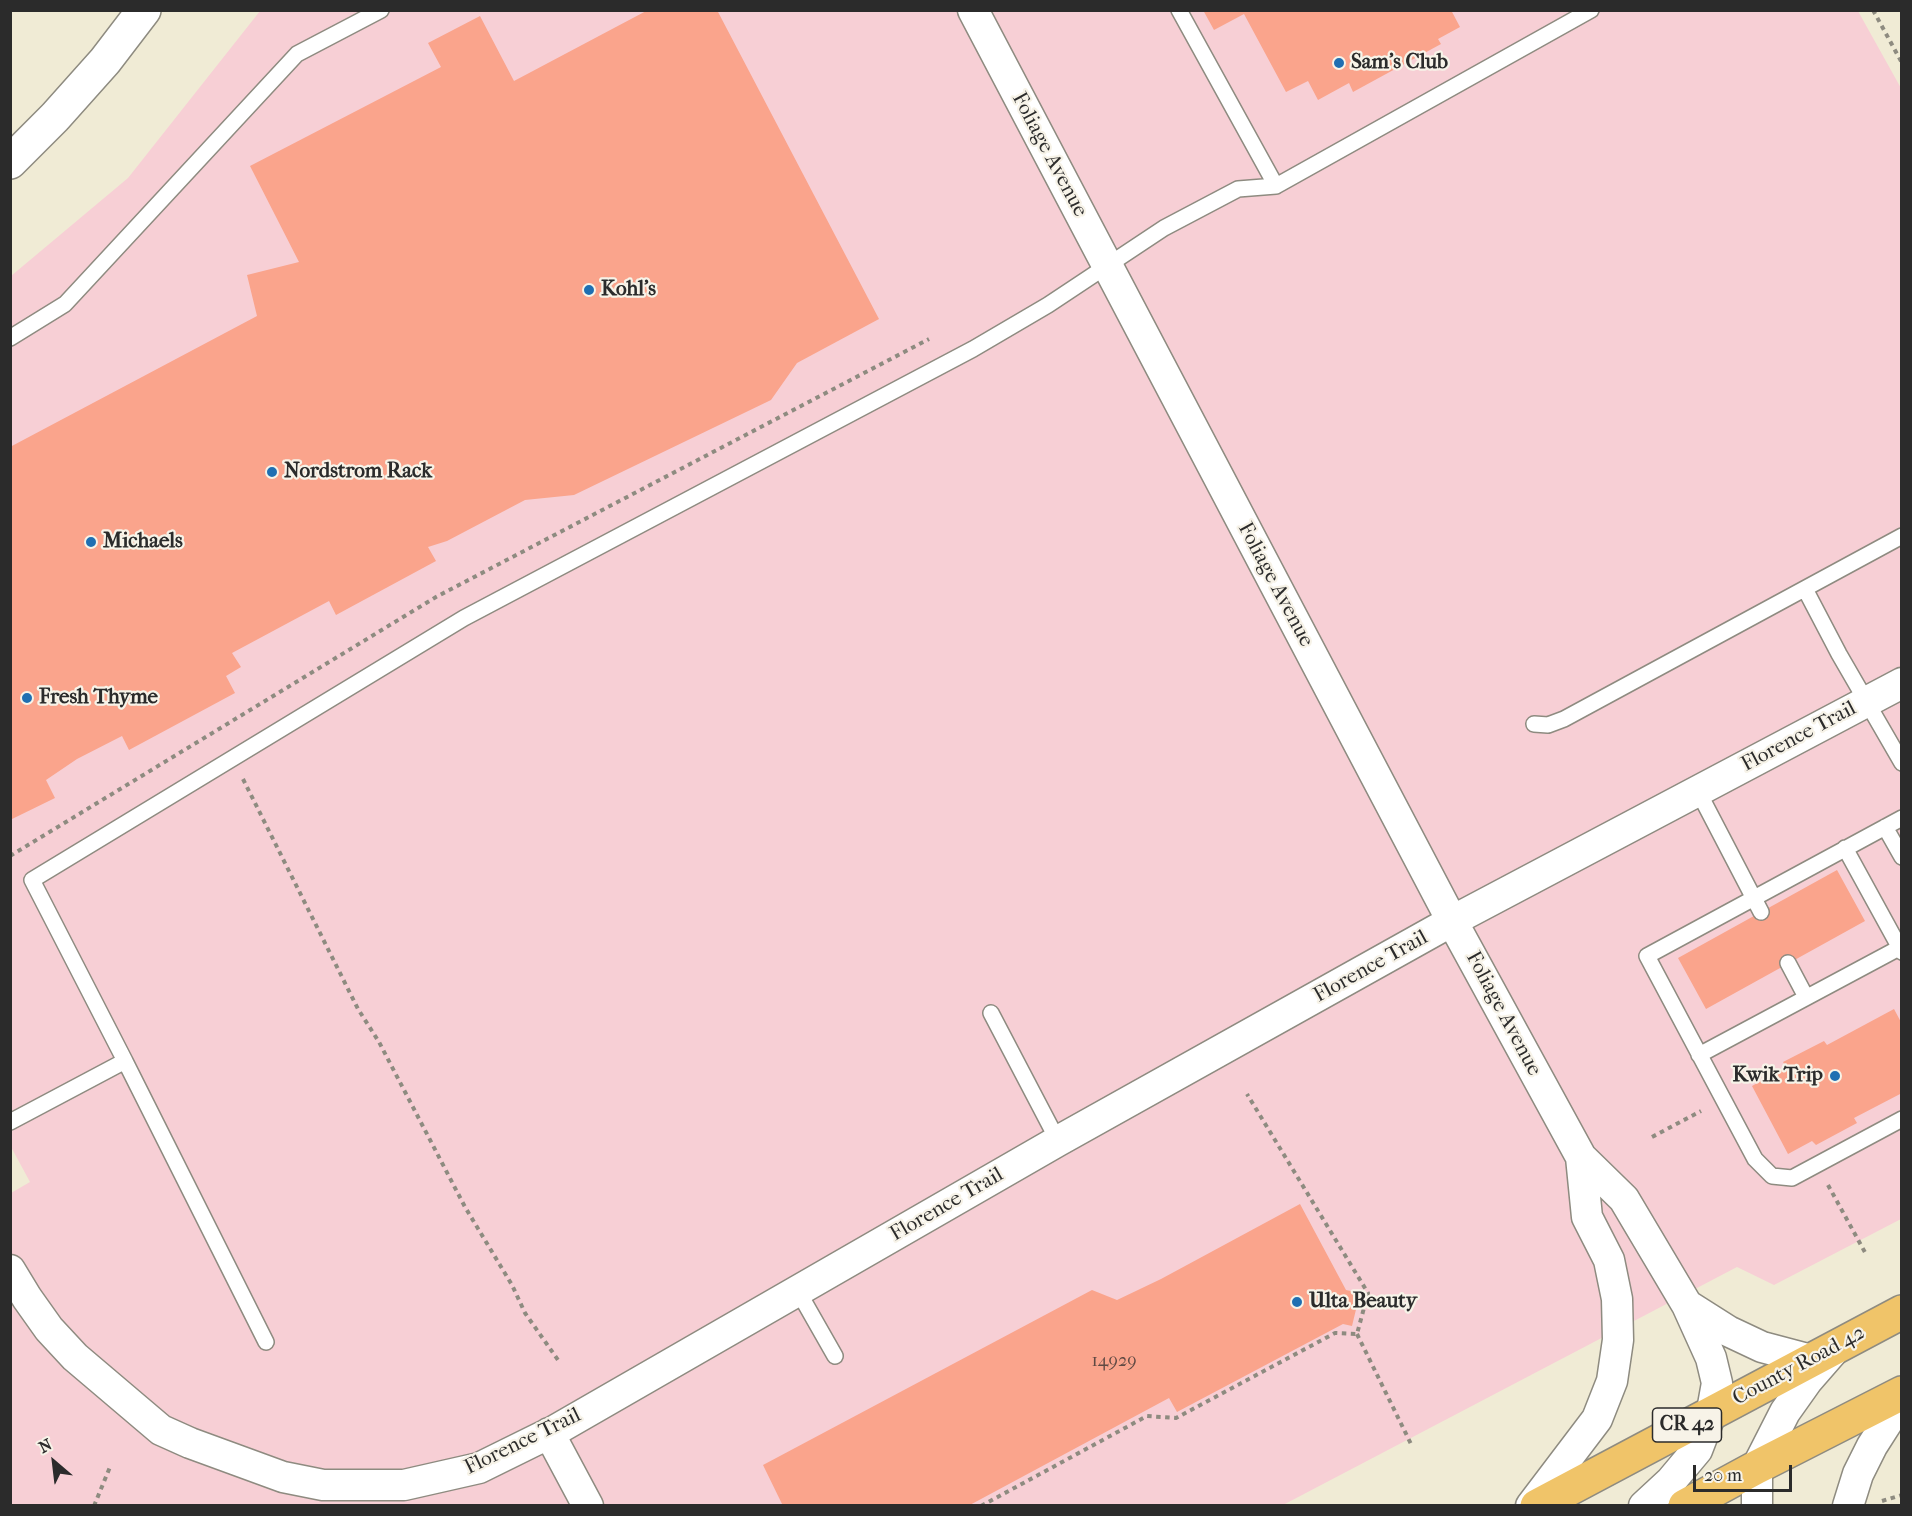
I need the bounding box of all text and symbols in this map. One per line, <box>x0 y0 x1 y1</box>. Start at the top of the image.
place label: Sam's Club <box>1351 50 1448 76</box>
marker: Sam's Club <box>1332 56 1346 70</box>
street label: Foliage Avenue <box>1006 88 1092 222</box>
place label: Kohl's <box>601 277 656 303</box>
marker: Kohl's <box>582 283 596 297</box>
place label: Nordstrom Rack <box>284 459 432 485</box>
marker: Nordstrom Rack <box>265 465 279 479</box>
street label: Foliage Avenue <box>1232 518 1318 652</box>
place label: Michaels <box>103 529 183 555</box>
marker: Michaels <box>84 535 98 549</box>
place label: Fresh Thyme <box>39 685 158 711</box>
marker: Fresh Thyme <box>20 691 34 705</box>
street label: Florence Trail <box>1737 696 1861 778</box>
street label: Florence Trail <box>1310 925 1432 1009</box>
street label: Foliage Avenue <box>1460 947 1546 1081</box>
place label: Kwik Trip <box>1733 1063 1823 1089</box>
marker: Kwik Trip <box>1828 1069 1842 1083</box>
street label: Florence Trail <box>886 1162 1008 1248</box>
place label: Ulta Beauty <box>1309 1289 1417 1315</box>
marker: Ulta Beauty <box>1290 1295 1304 1309</box>
street label: County Road 42 <box>1729 1321 1869 1411</box>
house number: 14929 <box>1091 1351 1137 1373</box>
street label: Florence Trail <box>461 1403 585 1481</box>
road number: CR 42 <box>1652 1408 1722 1442</box>
north arrow <box>24 1432 84 1492</box>
text: N <box>35 1434 55 1457</box>
scale bar <box>1696 1453 1795 1491</box>
text: 20 m <box>1704 1465 1742 1486</box>

